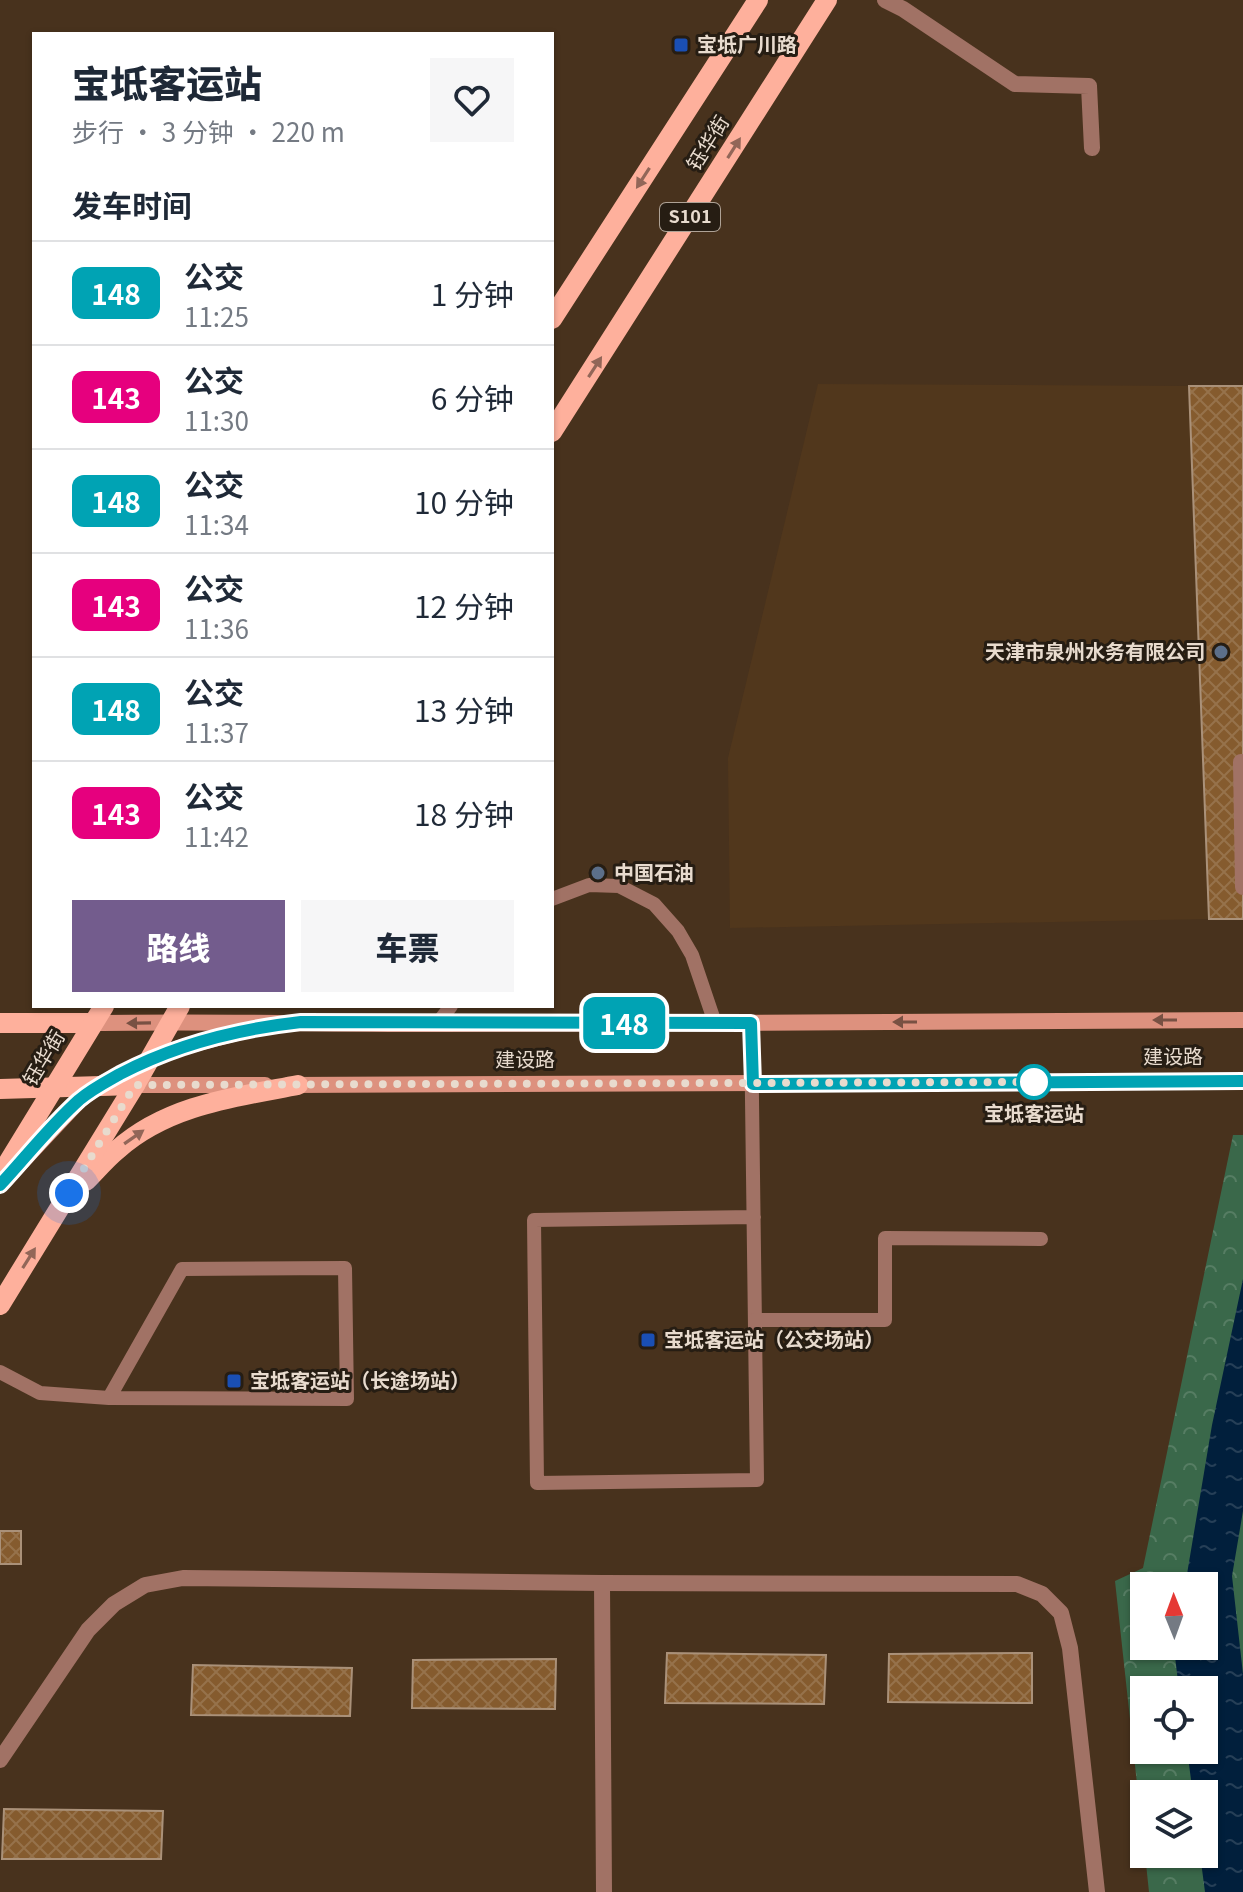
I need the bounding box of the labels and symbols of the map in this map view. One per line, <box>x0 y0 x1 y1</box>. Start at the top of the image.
place label: 宝坻广川路 <box>697 29 797 58</box>
marker: 宝坻广川路 <box>672 36 690 54</box>
street label: 钰华街 <box>679 109 735 175</box>
one-way arrow <box>726 137 741 158</box>
one-way arrow <box>637 167 651 189</box>
road number: S101 <box>660 203 720 231</box>
one-way arrow <box>587 356 601 378</box>
place label: 天津市泉州水务有限公司 <box>985 636 1205 665</box>
marker: 天津市泉州水务有限公司 <box>1212 643 1230 661</box>
place label: 中国石油 <box>614 857 694 886</box>
marker: 中国石油 <box>589 864 607 882</box>
line badge: 148 <box>578 997 670 1049</box>
one-way arrow <box>1152 1014 1177 1026</box>
one-way arrow <box>126 1016 151 1029</box>
one-way arrow <box>892 1016 917 1028</box>
street label: 钰华街 <box>15 1024 71 1090</box>
street label: 建设路 <box>1143 1041 1203 1070</box>
street label: 建设路 <box>495 1044 555 1073</box>
marker: 宝坻客运站 <box>1017 1065 1051 1099</box>
place label: 宝坻客运站 <box>984 1098 1084 1127</box>
one-way arrow <box>124 1130 145 1145</box>
your location <box>49 1173 89 1213</box>
one-way arrow <box>22 1247 36 1269</box>
place label: 宝坻客运站（公交场站） <box>664 1324 884 1353</box>
marker: 宝坻客运站（公交场站） <box>639 1331 657 1349</box>
place label: 宝坻客运站（长途场站） <box>250 1365 470 1394</box>
marker: 宝坻客运站（长途场站） <box>225 1372 243 1390</box>
north arrow <box>1130 1572 1218 1660</box>

